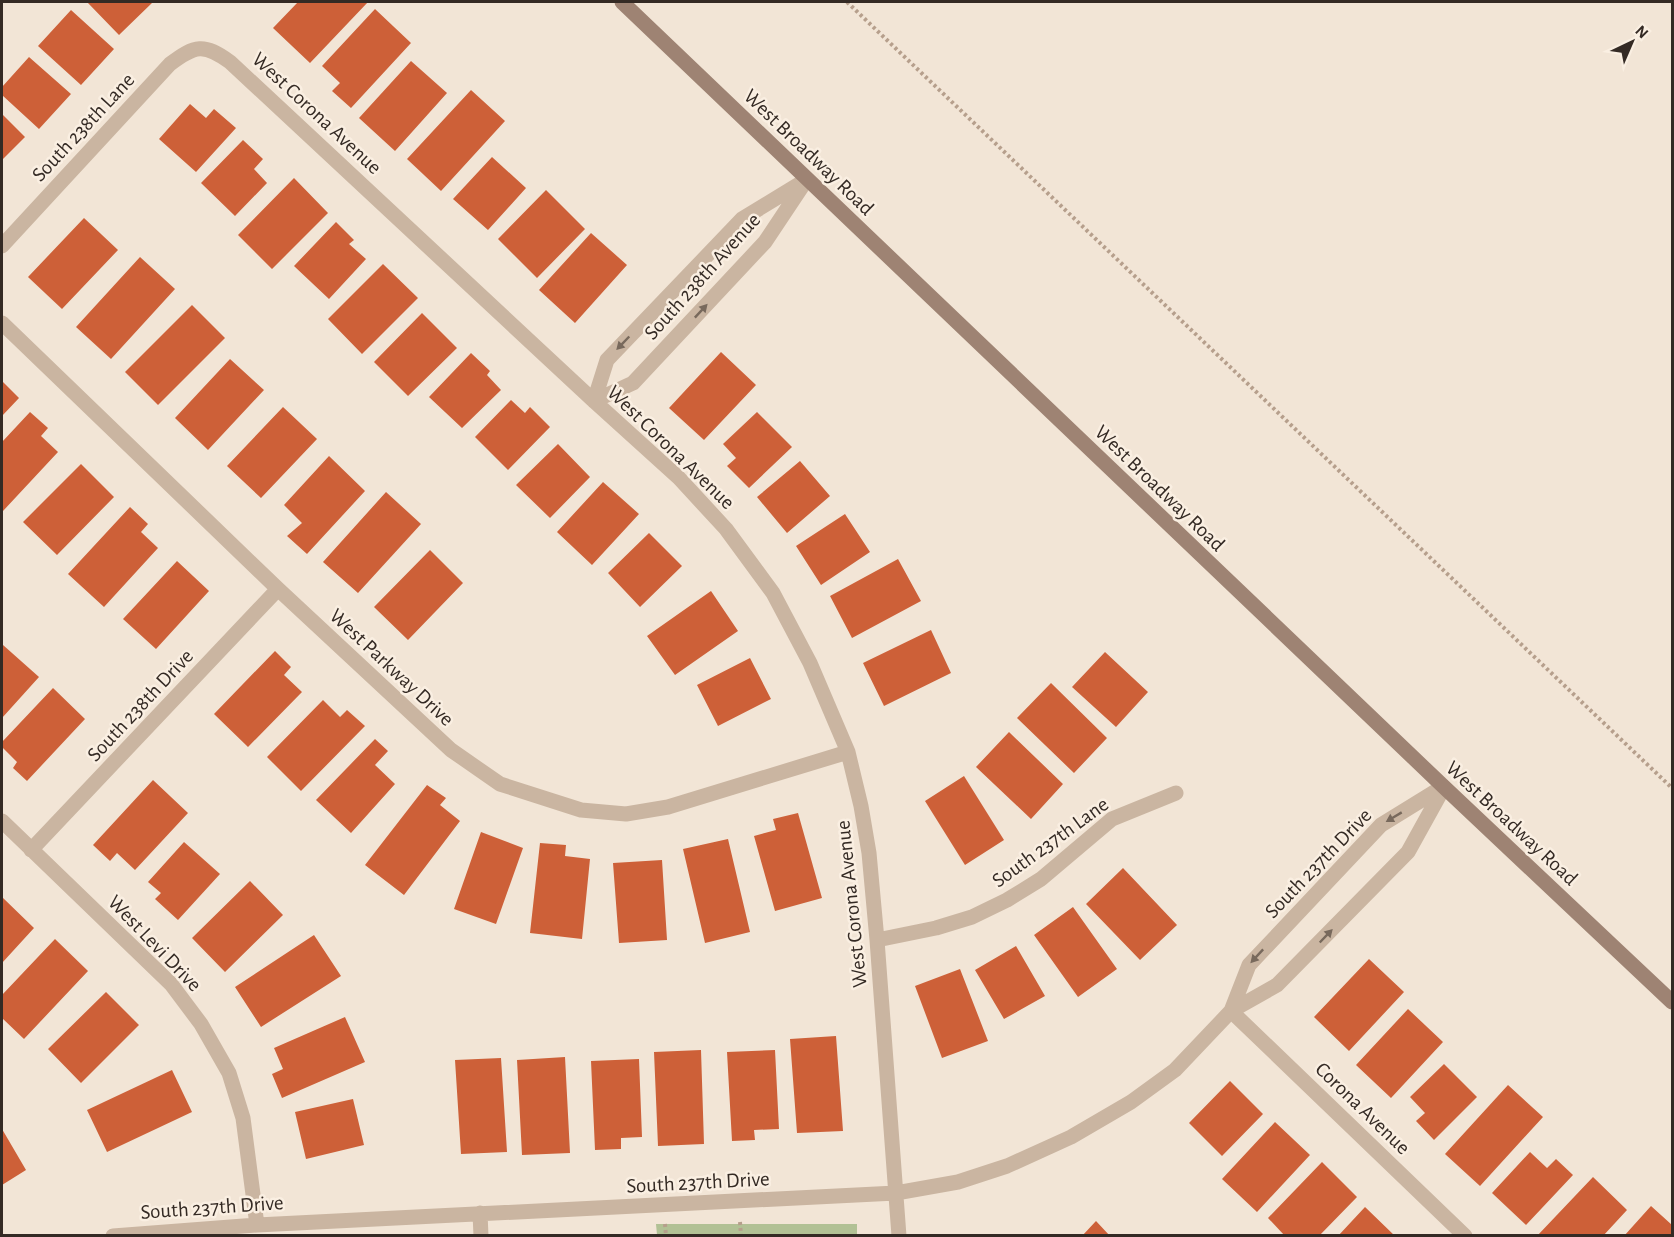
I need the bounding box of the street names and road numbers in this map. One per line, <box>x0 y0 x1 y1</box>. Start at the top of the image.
street label: West Corona Avenue <box>248 48 385 178</box>
street label: South 238th Lane <box>28 69 139 186</box>
street label: West Broadway Road <box>740 85 878 220</box>
street label: South 238th Avenue <box>640 209 764 344</box>
street label: West Corona Avenue <box>603 381 738 513</box>
street label: West Broadway Road <box>1091 421 1229 556</box>
street label: West Parkway Drive <box>326 605 458 730</box>
street label: South 238th Drive <box>83 645 197 765</box>
street label: West Broadway Road <box>1442 757 1582 890</box>
street label: South 237th Lane <box>988 793 1112 892</box>
street label: South 237th Drive <box>1261 805 1376 922</box>
street label: West Corona Avenue <box>832 819 871 989</box>
street label: West Levi Drive <box>104 891 206 995</box>
street label: Corona Avenue <box>1311 1058 1414 1159</box>
street label: South 237th Drive <box>626 1168 770 1197</box>
street label: South 237th Drive <box>140 1192 284 1223</box>

